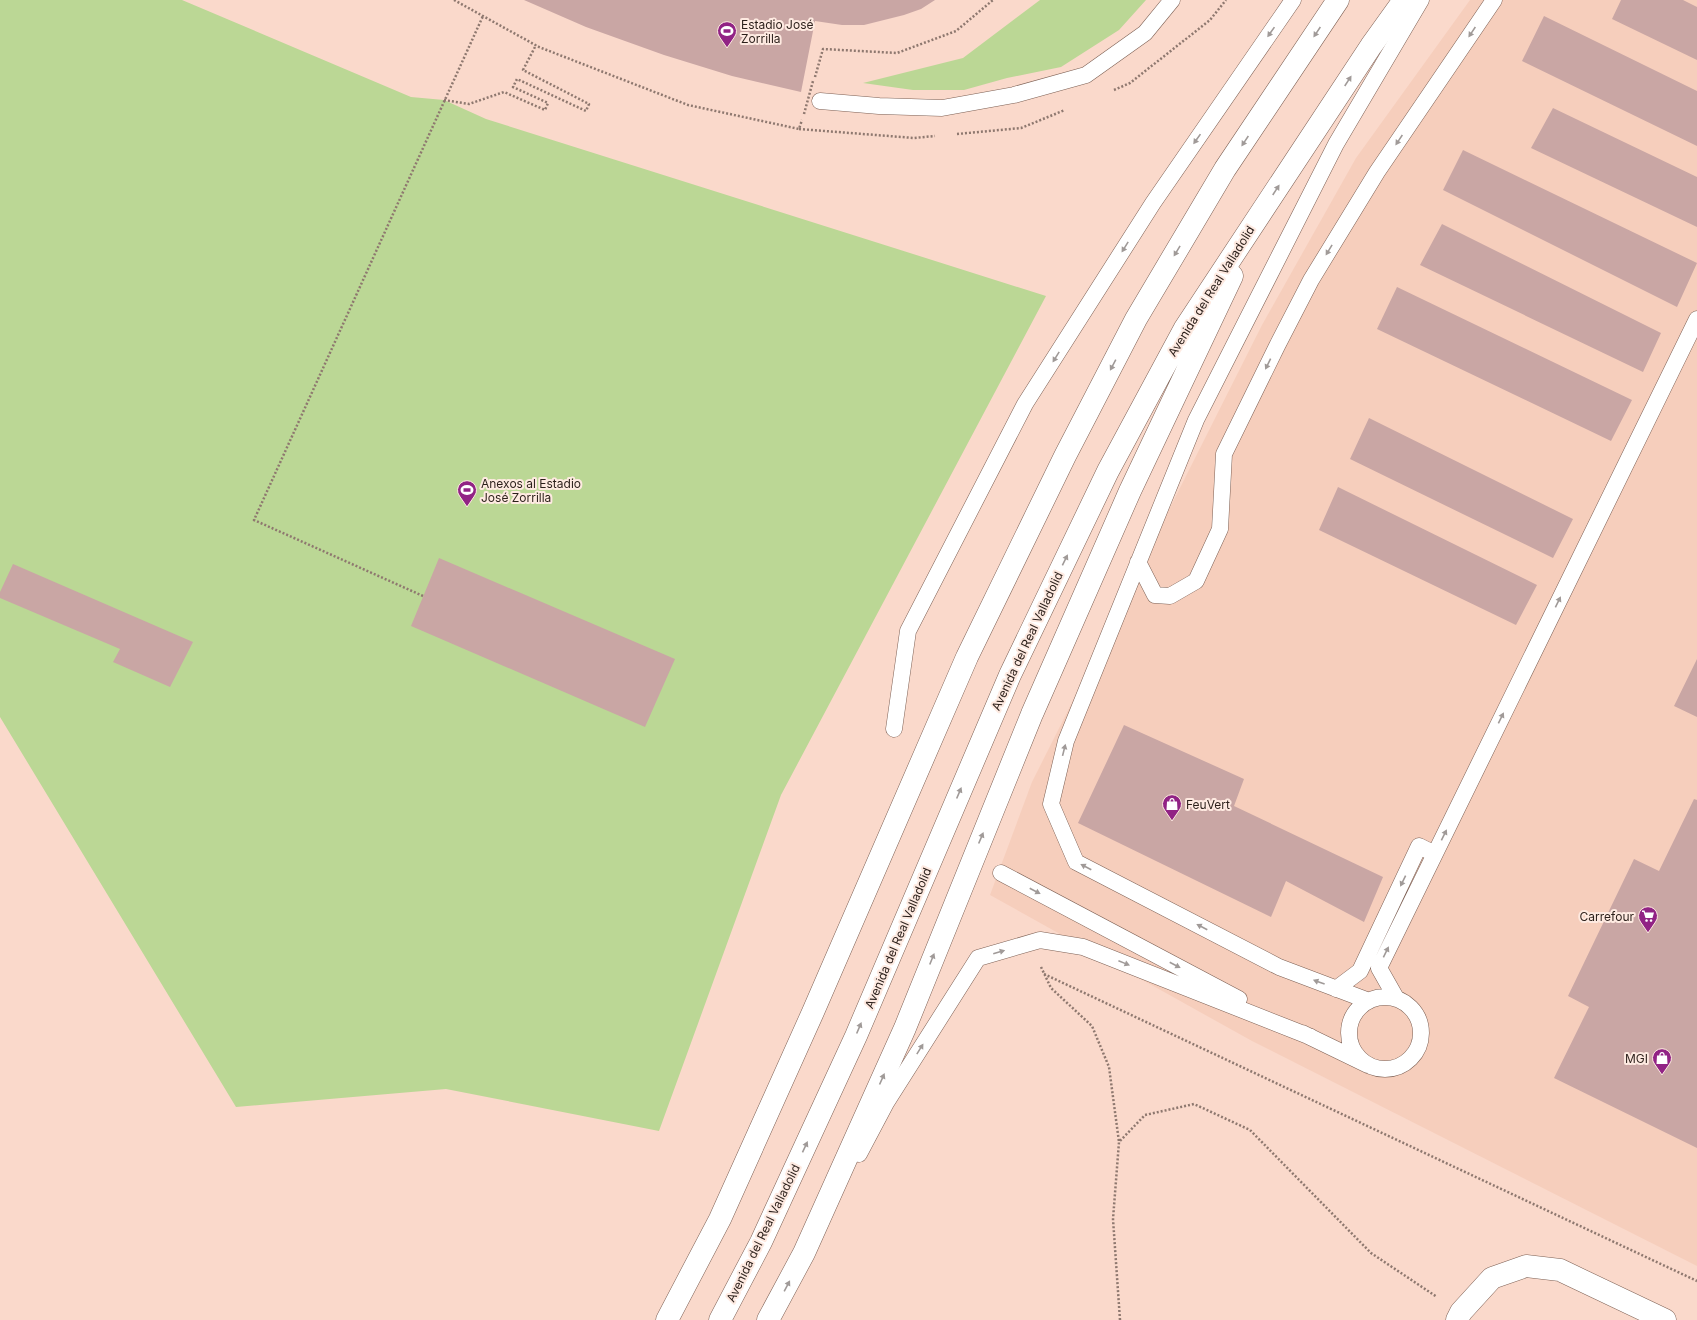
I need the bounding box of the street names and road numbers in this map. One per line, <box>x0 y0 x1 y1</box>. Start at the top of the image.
street label: Avenida del Real Valladolid <box>1165 223 1257 359</box>
street label: Avenida del Real Valladolid <box>988 569 1066 713</box>
street label: Avenida del Real Valladolid <box>862 865 934 1011</box>
street label: Avenida del Real Valladolid <box>723 1162 803 1304</box>

